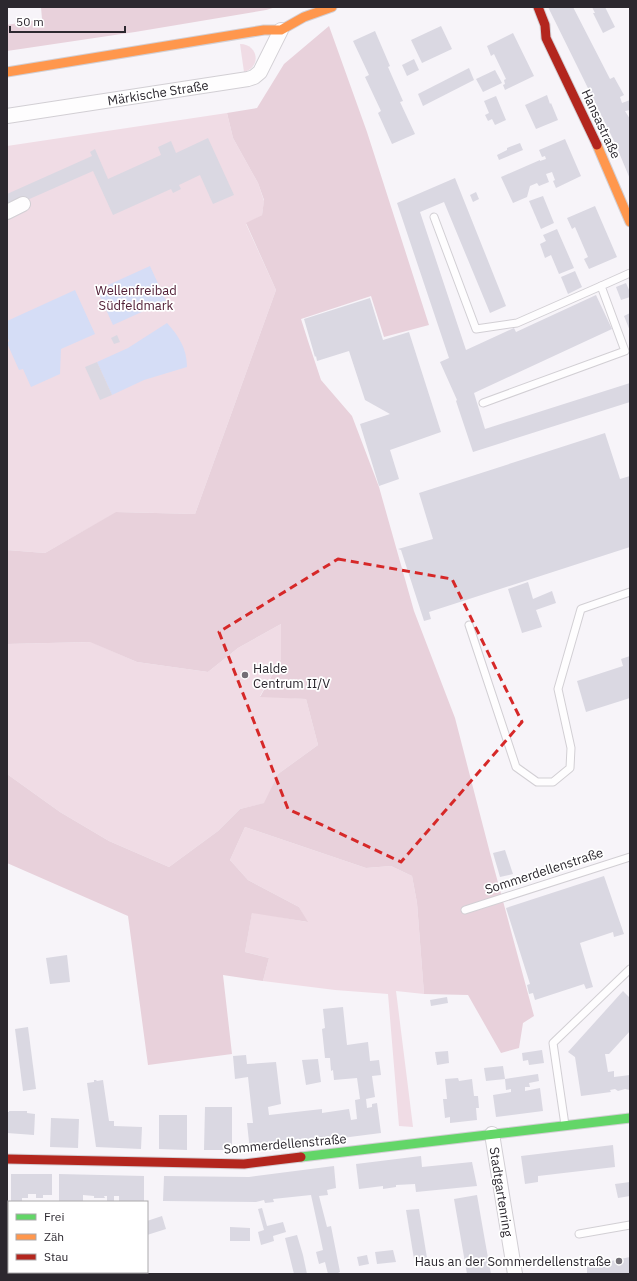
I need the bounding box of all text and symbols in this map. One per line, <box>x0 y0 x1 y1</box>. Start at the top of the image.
scale bar <box>10 8 125 34</box>
text: 50 m <box>16 14 44 29</box>
street label: Märkische Straße <box>106 77 210 109</box>
street label: Hansastraße <box>578 87 624 161</box>
park label: Wellenfreibad Südfeldmark <box>95 282 177 314</box>
place label: Halde Centrum II/V <box>253 660 330 692</box>
marker: Halde Centrum II/V <box>240 670 250 680</box>
street label: Sommerdellenstraße <box>483 844 605 898</box>
street label: Sommerdellenstraße <box>223 1130 347 1158</box>
street label: Stadtgartenring <box>485 1146 517 1238</box>
legend <box>8 1201 148 1273</box>
text: Frei <box>44 1209 64 1224</box>
text: Zäh <box>44 1229 64 1244</box>
text: Stau <box>44 1249 68 1264</box>
place label: Haus an der Sommerdellenstraße <box>415 1253 611 1270</box>
marker: Haus an der Sommerdellenstraße <box>614 1256 624 1266</box>

